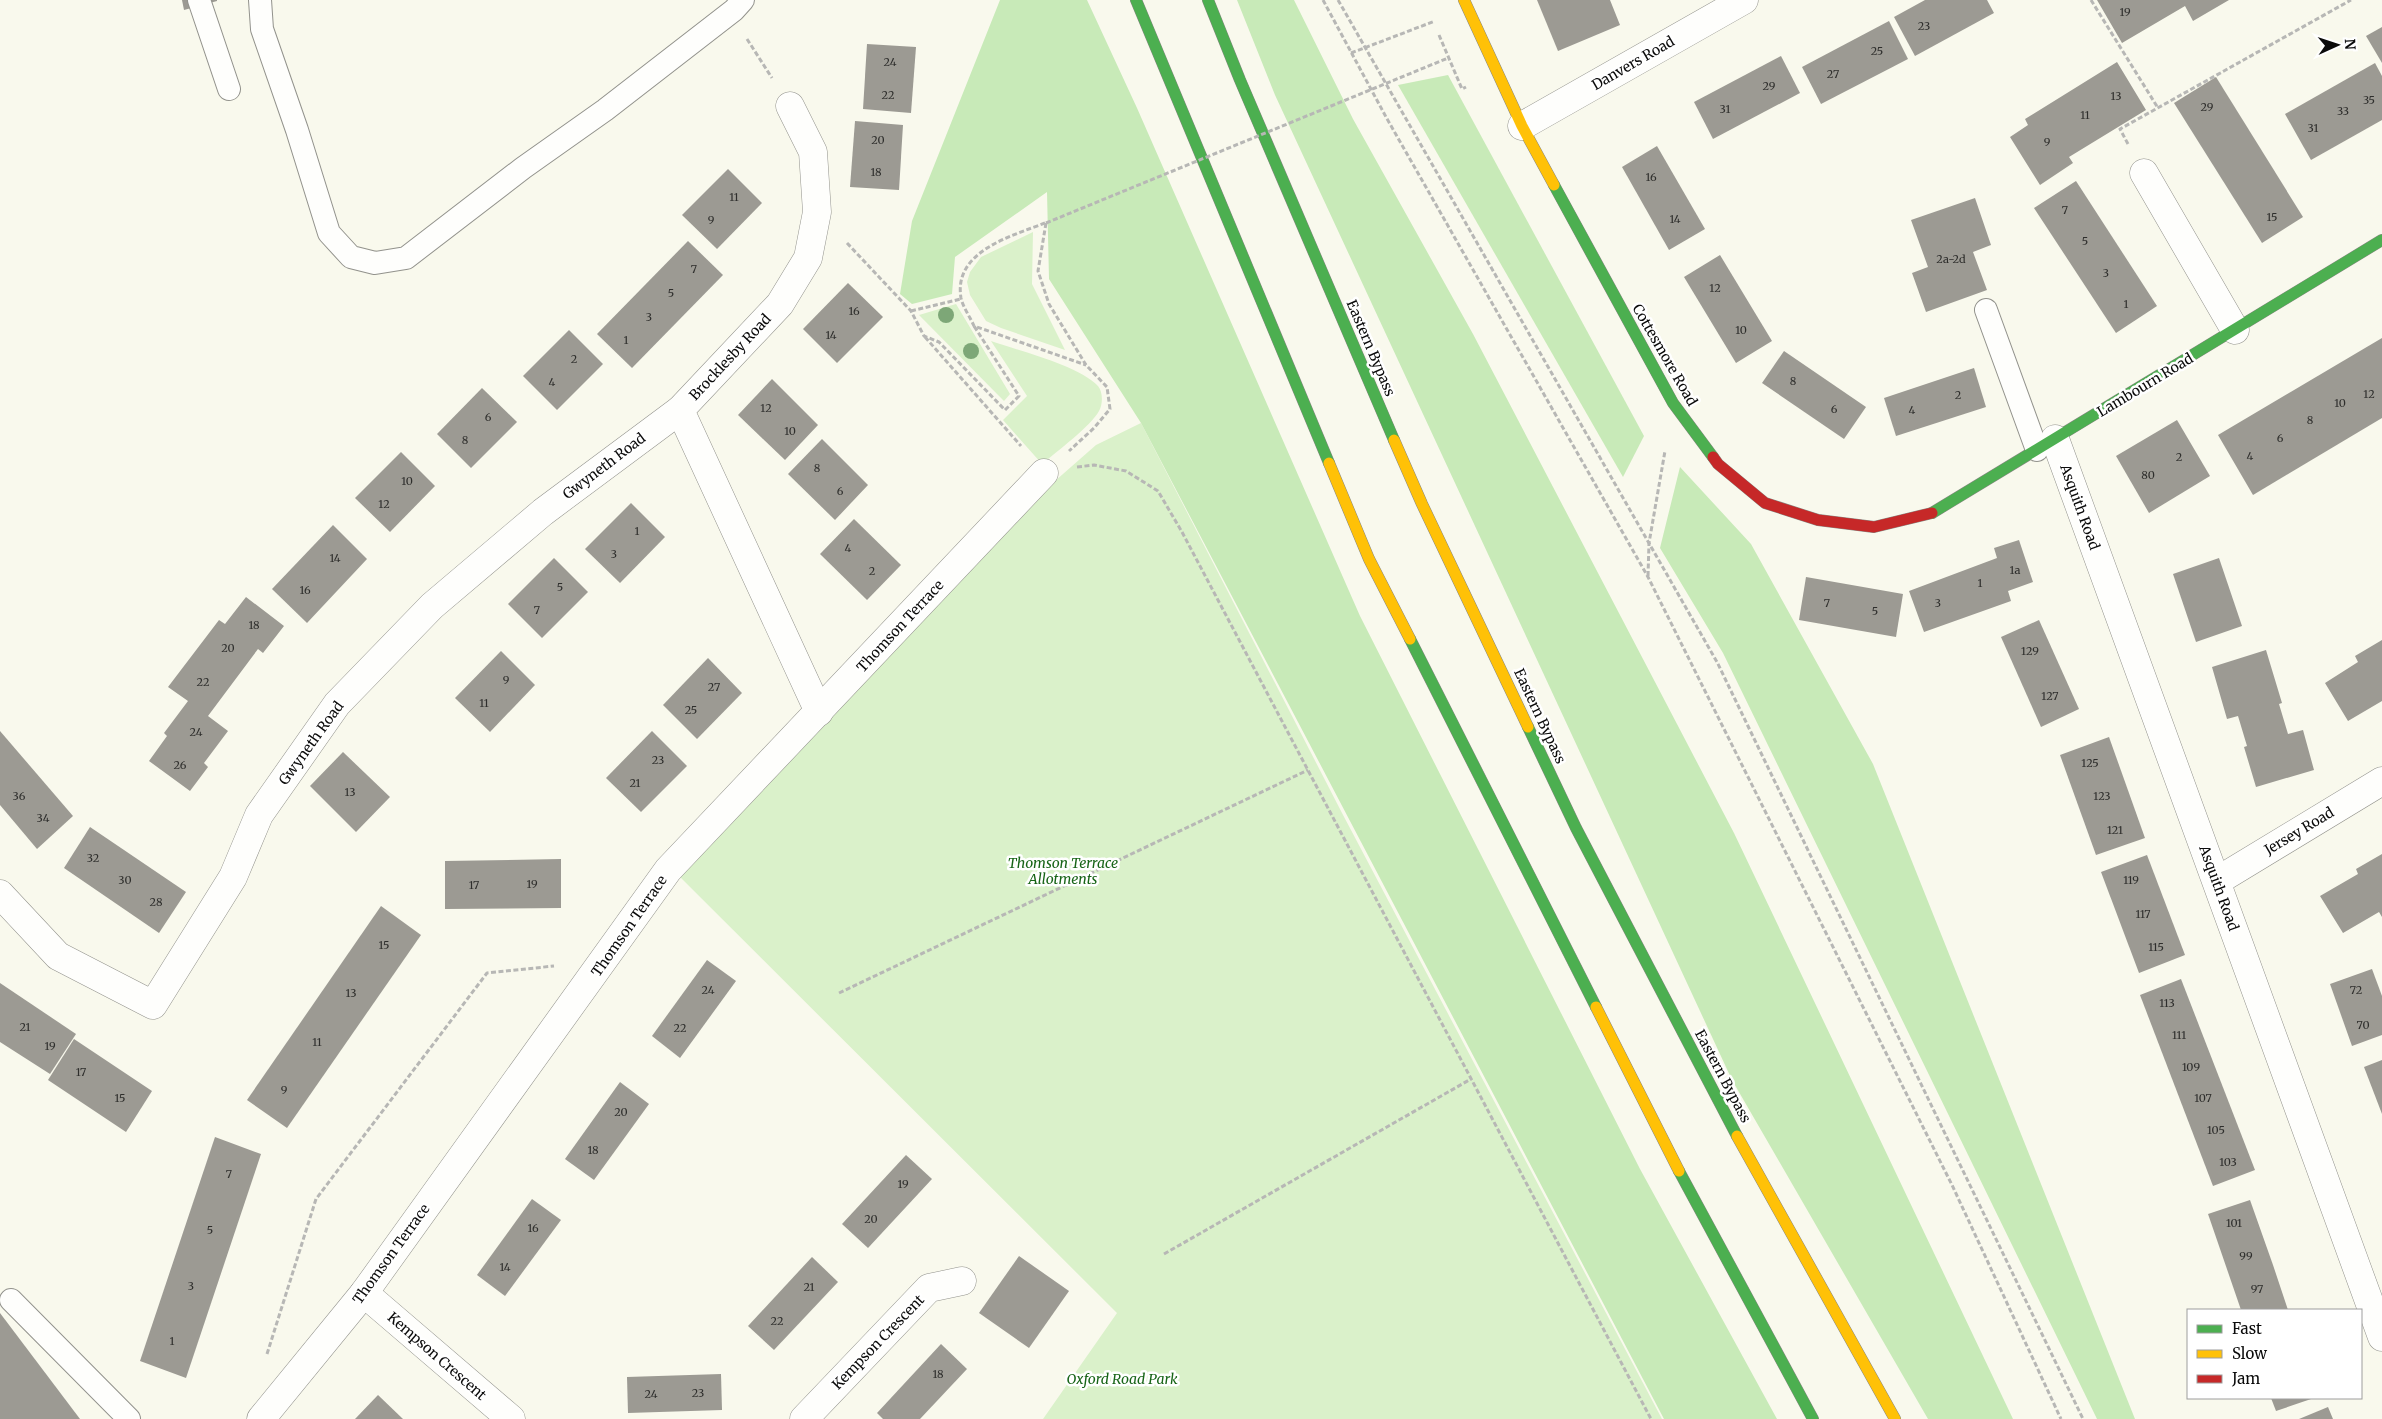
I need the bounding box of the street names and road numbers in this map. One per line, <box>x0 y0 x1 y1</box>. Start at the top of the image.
street label: Danvers Road <box>1588 32 1678 94</box>
street label: Eastern Bypass <box>1343 297 1399 399</box>
street label: Cottesmore Road <box>1629 301 1702 410</box>
street label: Brocklesby Road <box>685 310 775 404</box>
street label: Lambourn Road <box>2094 349 2197 421</box>
street label: Gwyneth Road <box>559 429 649 503</box>
street label: Asquith Road <box>2056 461 2104 553</box>
street label: Thomson Terrace <box>853 576 947 676</box>
street label: Eastern Bypass <box>1510 666 1570 767</box>
street label: Gwyneth Road <box>275 697 348 788</box>
street label: Jersey Road <box>2260 803 2338 859</box>
street label: Asquith Road <box>2195 842 2243 934</box>
street label: Thomson Terrace <box>587 872 671 980</box>
street label: Eastern Bypass <box>1691 1026 1755 1126</box>
street label: Thomson Terrace <box>349 1200 433 1308</box>
street label: Kempson Crescent <box>828 1290 928 1393</box>
street label: Kempson Crescent <box>384 1308 490 1404</box>

